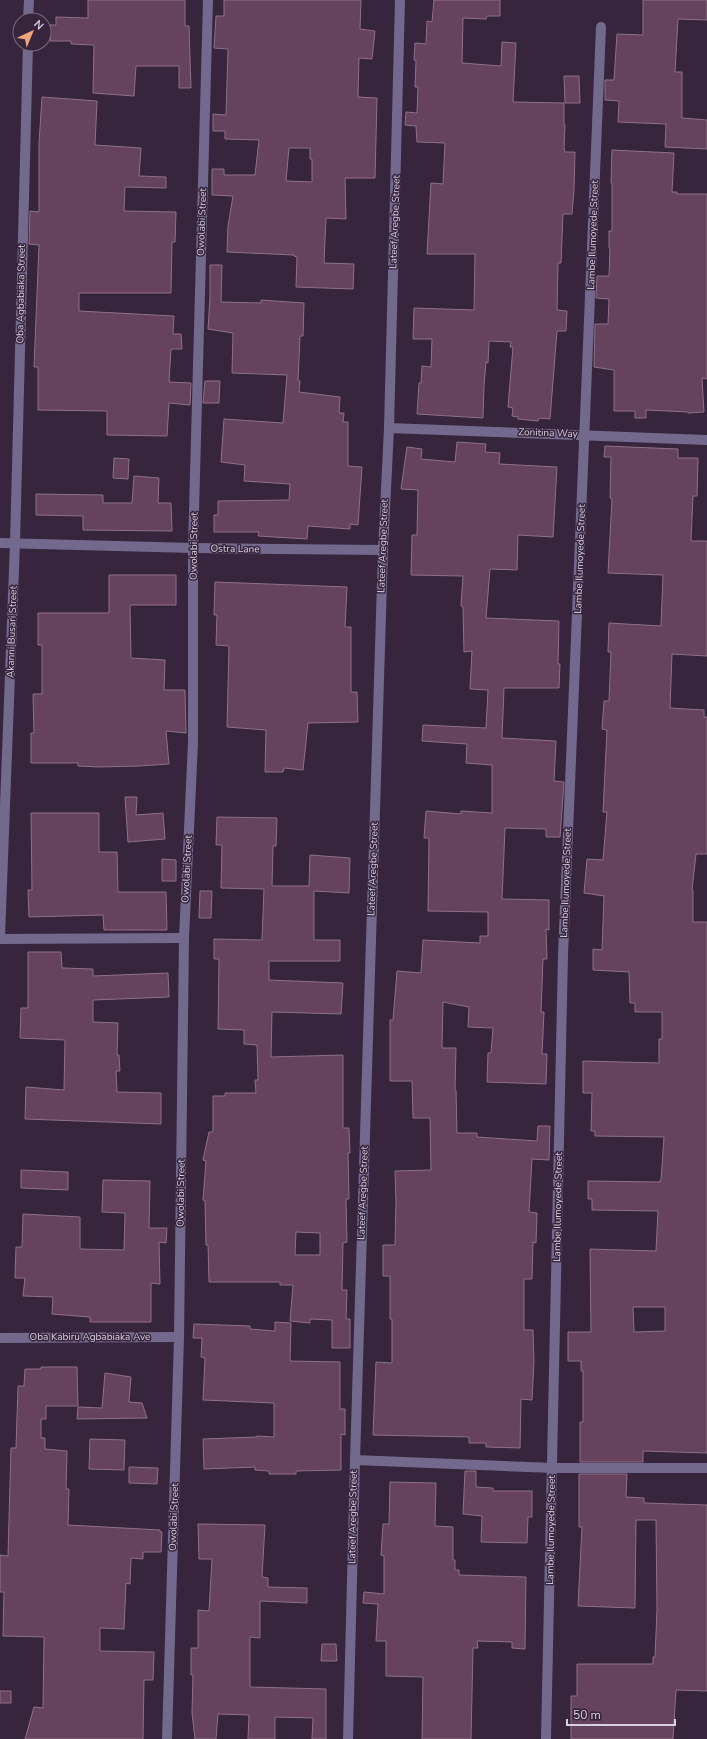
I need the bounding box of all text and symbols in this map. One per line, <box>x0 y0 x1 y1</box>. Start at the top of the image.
north arrow <box>12 12 52 52</box>
text: N <box>30 17 47 33</box>
street label: Lateef Aregbe Street <box>386 174 404 269</box>
street label: Lambe Ilumoyede Street <box>584 180 602 290</box>
street label: Owolabi Street <box>194 187 210 256</box>
street label: Oba Agbabiaka Street <box>13 244 29 344</box>
street label: Zonitina Way <box>518 425 579 441</box>
street label: Lateef Aregbe Street <box>374 498 392 593</box>
street label: Lambe Ilumoyede Street <box>571 504 589 614</box>
street label: Owolabi Street <box>186 511 202 580</box>
street label: Ostra Lane <box>210 542 260 556</box>
street label: Akanni Busari Street <box>3 585 21 678</box>
street label: Lateef Aregbe Street <box>364 821 382 916</box>
street label: Lambe Ilumoyede Street <box>557 828 575 938</box>
street label: Owolabi Street <box>178 834 196 903</box>
street label: Lateef Aregbe Street <box>354 1145 372 1240</box>
street label: Lambe Ilumoyede Street <box>550 1152 566 1262</box>
street label: Owolabi Street <box>173 1158 189 1227</box>
street label: Oba Kabiru Agbabiaka Ave <box>30 1330 150 1344</box>
street label: Lateef Aregbe Street <box>345 1470 361 1564</box>
street label: Lambe Ilumoyede Street <box>543 1475 559 1585</box>
street label: Owolabi Street <box>166 1482 182 1551</box>
scale bar <box>567 1701 675 1727</box>
text: 50 m <box>573 1707 601 1723</box>

